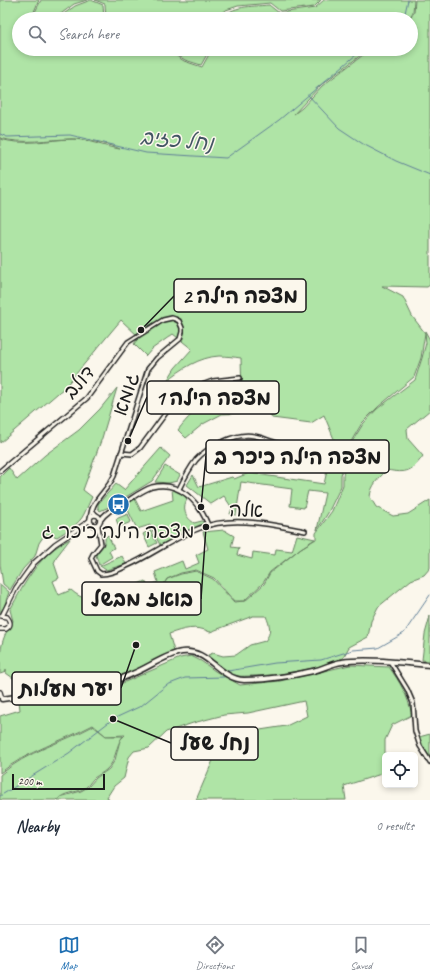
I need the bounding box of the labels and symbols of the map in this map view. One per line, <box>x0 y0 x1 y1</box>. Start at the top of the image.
water label: נחל כזיב <box>139 124 216 156</box>
callout: מצפה הילה 2 <box>174 279 306 312</box>
text: מצפה הילה 2 <box>182 283 298 309</box>
street label: דולב <box>58 360 100 404</box>
street label: גומא <box>107 369 145 419</box>
callout: מצפה הילה 1 <box>147 381 279 414</box>
text: מצפה הילה 1 <box>155 385 271 411</box>
callout: מצפה הילה כיכר ב <box>206 440 389 473</box>
text: מצפה הילה כיכר ב <box>213 444 382 470</box>
bus stop icon: מצפה הילה כיכר ג <box>105 492 131 518</box>
street label: אלה <box>228 497 264 523</box>
place label: מצפה הילה כיכר ג <box>41 519 195 544</box>
callout: בואז מבשל <box>82 582 201 615</box>
text: בואז מבשל <box>91 586 193 612</box>
callout: יער מעלות <box>12 672 121 705</box>
text: יער מעלות <box>17 676 113 702</box>
callout: נחל שעל <box>171 727 258 760</box>
text: נחל שעל <box>180 730 250 756</box>
scale bar <box>12 772 105 791</box>

